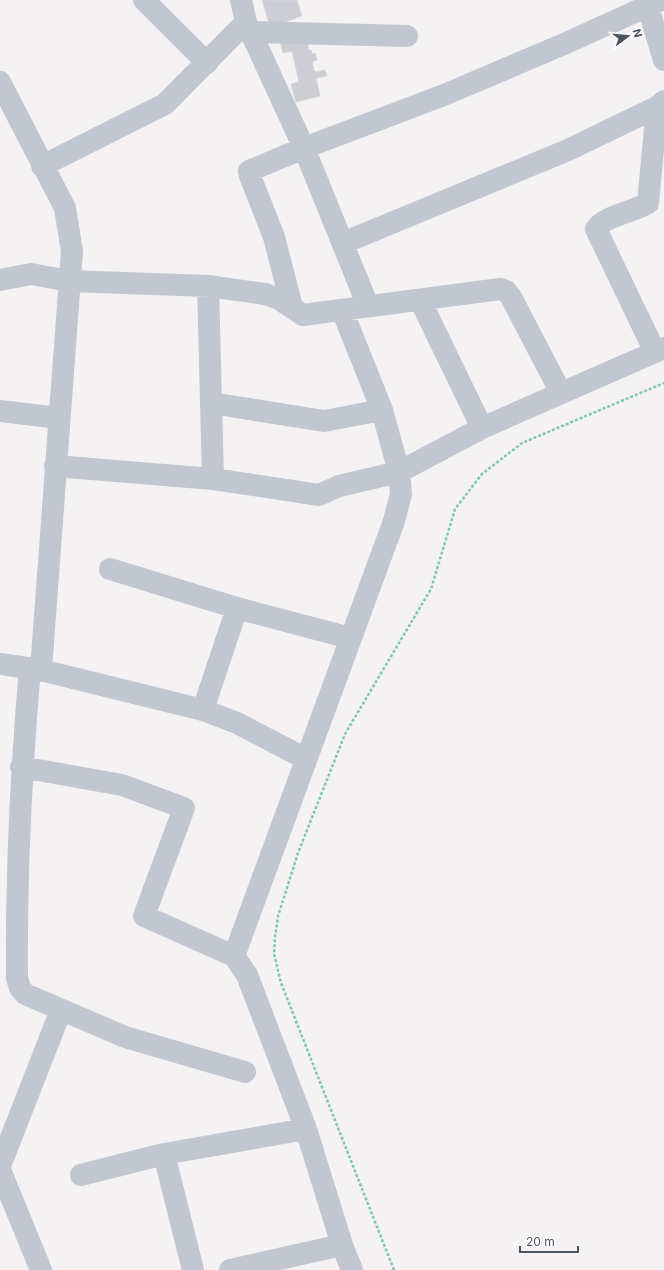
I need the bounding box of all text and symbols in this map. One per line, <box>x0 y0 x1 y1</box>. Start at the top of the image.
north arrow <box>608 16 648 56</box>
text: N <box>630 27 645 39</box>
scale bar <box>520 1228 578 1254</box>
text: 20 m <box>526 1234 555 1249</box>

